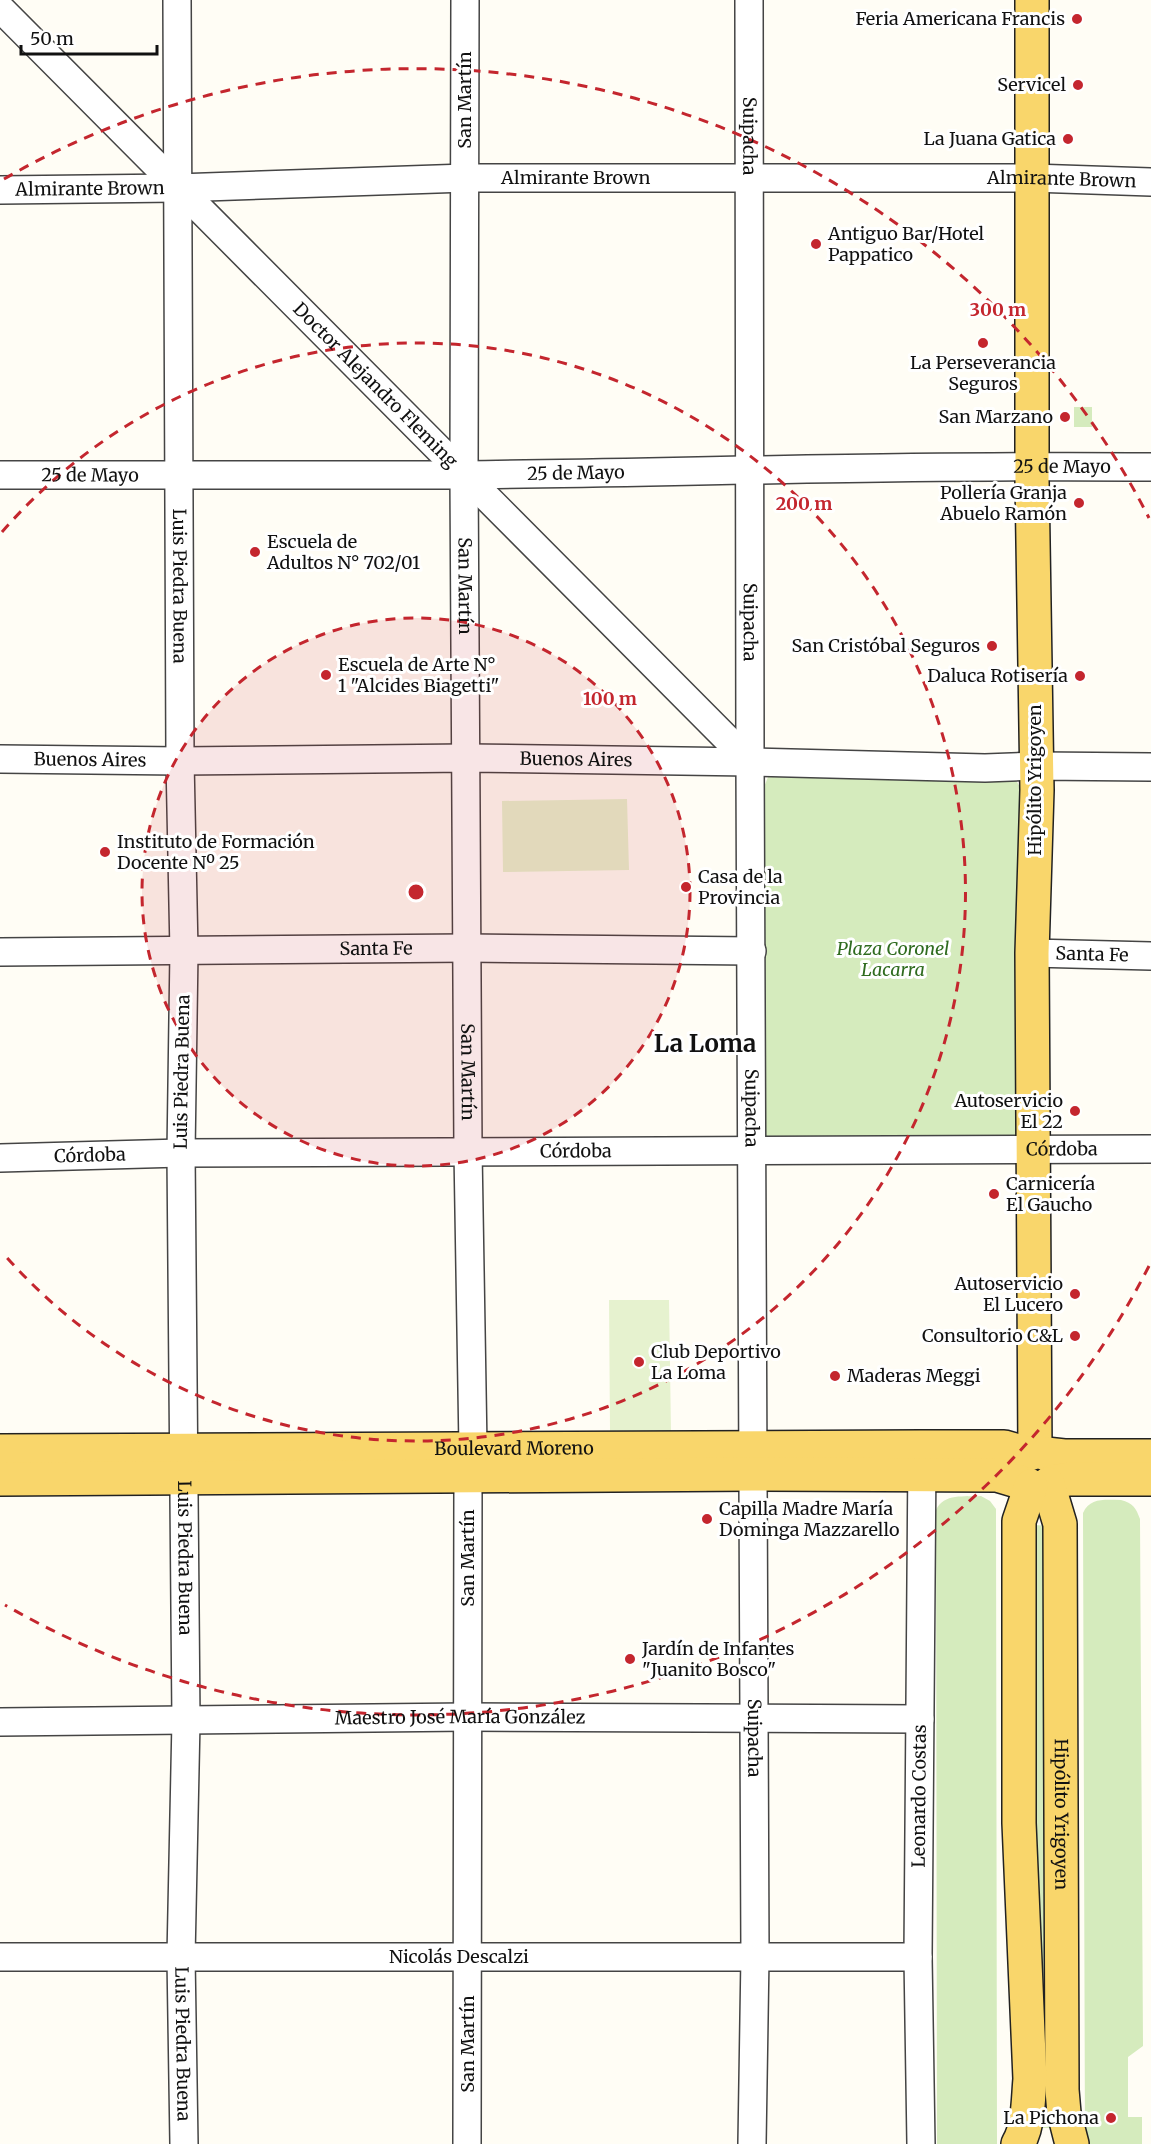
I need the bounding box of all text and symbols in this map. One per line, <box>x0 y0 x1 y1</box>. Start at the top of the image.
place label: Feria Americana Francis <box>855 7 1065 30</box>
marker: Feria Americana Francis <box>1070 12 1084 26</box>
scale bar <box>21 18 158 56</box>
text: 50 m <box>30 27 74 50</box>
street label: San Martín <box>453 51 476 149</box>
place label: Servicel <box>997 73 1066 96</box>
marker: Servicel <box>1071 78 1085 92</box>
street label: Suipacha <box>738 97 761 176</box>
place label: La Juana Gatica <box>923 127 1056 150</box>
marker: La Juana Gatica <box>1061 132 1075 146</box>
street label: Almirante Brown <box>500 166 651 189</box>
street label: Almirante Brown <box>986 166 1137 193</box>
street label: Almirante Brown <box>14 176 165 201</box>
place label: Antiguo Bar/Hotel Pappatico <box>827 222 985 266</box>
marker: Antiguo Bar/Hotel Pappatico <box>809 237 823 251</box>
street label: Doctor Alejandro Fleming <box>288 297 463 472</box>
text: 300 m <box>970 298 1026 321</box>
marker: La Perseverancia Seguros <box>976 336 990 350</box>
place label: La Perseverancia Seguros <box>910 351 1056 395</box>
place label: San Marzano <box>938 405 1053 428</box>
marker: San Marzano <box>1058 410 1072 424</box>
street label: 25 de Mayo <box>1013 455 1111 478</box>
street label: 25 de Mayo <box>527 460 625 485</box>
street label: 25 de Mayo <box>41 463 139 487</box>
place label: Pollería Granja Abuelo Ramón <box>939 481 1067 525</box>
text: 200 m <box>776 492 832 515</box>
marker: Pollería Granja Abuelo Ramón <box>1072 496 1086 510</box>
street label: Luis Piedra Buena <box>168 508 192 664</box>
place label: Escuela de Adultos N° 702/01 <box>266 530 420 574</box>
street label: San Martín <box>453 537 477 635</box>
marker: Escuela de Adultos N° 702/01 <box>248 545 262 559</box>
street label: Suipacha <box>739 583 762 662</box>
place label: San Cristóbal Seguros <box>792 634 980 657</box>
marker: San Cristóbal Seguros <box>985 639 999 653</box>
place label: Escuela de Arte N° 1 "Alcides Biagetti" <box>338 653 499 697</box>
place label: Daluca Rotisería <box>927 664 1068 687</box>
marker: Escuela de Arte N° 1 "Alcides Biagetti" <box>319 668 333 682</box>
marker: Daluca Rotisería <box>1073 669 1087 683</box>
text: 100 m <box>583 687 637 710</box>
street label: Hipólito Yrigoyen <box>1023 704 1046 856</box>
street label: Buenos Aires <box>33 747 147 772</box>
street label: Buenos Aires <box>519 747 633 771</box>
place label: Instituto de Formación Docente Nº 25 <box>117 830 315 874</box>
marker: Instituto de Formación Docente Nº 25 <box>98 845 112 859</box>
place label: Casa de la Provincia <box>698 865 783 909</box>
marker: Casa de la Provincia <box>679 880 693 894</box>
centre of rings <box>406 882 426 902</box>
street label: Santa Fe <box>339 936 413 960</box>
park label: Plaza Coronel Lacarra <box>837 937 949 981</box>
street label: Santa Fe <box>1055 942 1129 966</box>
street label: Luis Piedra Buena <box>169 994 194 1150</box>
street label: San Martín <box>456 1023 480 1121</box>
district label: La Loma <box>654 1028 756 1059</box>
street label: Suipacha <box>740 1069 764 1148</box>
place label: Autoservicio El 22 <box>953 1089 1063 1133</box>
marker: Autoservicio El 22 <box>1068 1104 1082 1118</box>
street label: Córdoba <box>1026 1137 1098 1161</box>
street label: Córdoba <box>540 1139 612 1163</box>
street label: Córdoba <box>54 1143 126 1168</box>
place label: Carnicería El Gaucho <box>1006 1172 1096 1216</box>
marker: Carnicería El Gaucho <box>987 1187 1001 1201</box>
place label: Autoservicio El Lucero <box>953 1272 1063 1316</box>
marker: Autoservicio El Lucero <box>1068 1287 1082 1301</box>
place label: Consultorio C&L <box>922 1324 1063 1347</box>
marker: Consultorio C&L <box>1068 1329 1082 1343</box>
place label: Club Deportivo La Loma <box>651 1340 781 1384</box>
marker: Club Deportivo La Loma <box>632 1355 646 1369</box>
place label: Maderas Meggi <box>847 1364 981 1387</box>
marker: Maderas Meggi <box>828 1369 842 1383</box>
street label: Boulevard Moreno <box>434 1436 594 1460</box>
street label: Luis Piedra Buena <box>173 1480 197 1636</box>
place label: Capilla Madre María Dominga Mazzarello <box>719 1497 899 1541</box>
street label: San Martín <box>456 1509 479 1607</box>
marker: Capilla Madre María Dominga Mazzarello <box>700 1512 714 1526</box>
place label: Jardín de Infantes "Juanito Bosco" <box>641 1637 795 1681</box>
marker: Jardín de Infantes "Juanito Bosco" <box>623 1652 637 1666</box>
street label: Suipacha <box>743 1699 766 1778</box>
street label: Maestro José María González <box>334 1705 586 1729</box>
street label: Leonardo Costas <box>907 1724 931 1868</box>
street label: Hipólito Yrigoyen <box>1050 1738 1073 1890</box>
street label: Nicolás Descalzi <box>389 1945 529 1968</box>
street label: Luis Piedra Buena <box>170 1966 196 2122</box>
street label: San Martín <box>456 1995 479 2093</box>
place label: La Pichona <box>1003 2106 1099 2129</box>
marker: La Pichona <box>1104 2111 1118 2125</box>

